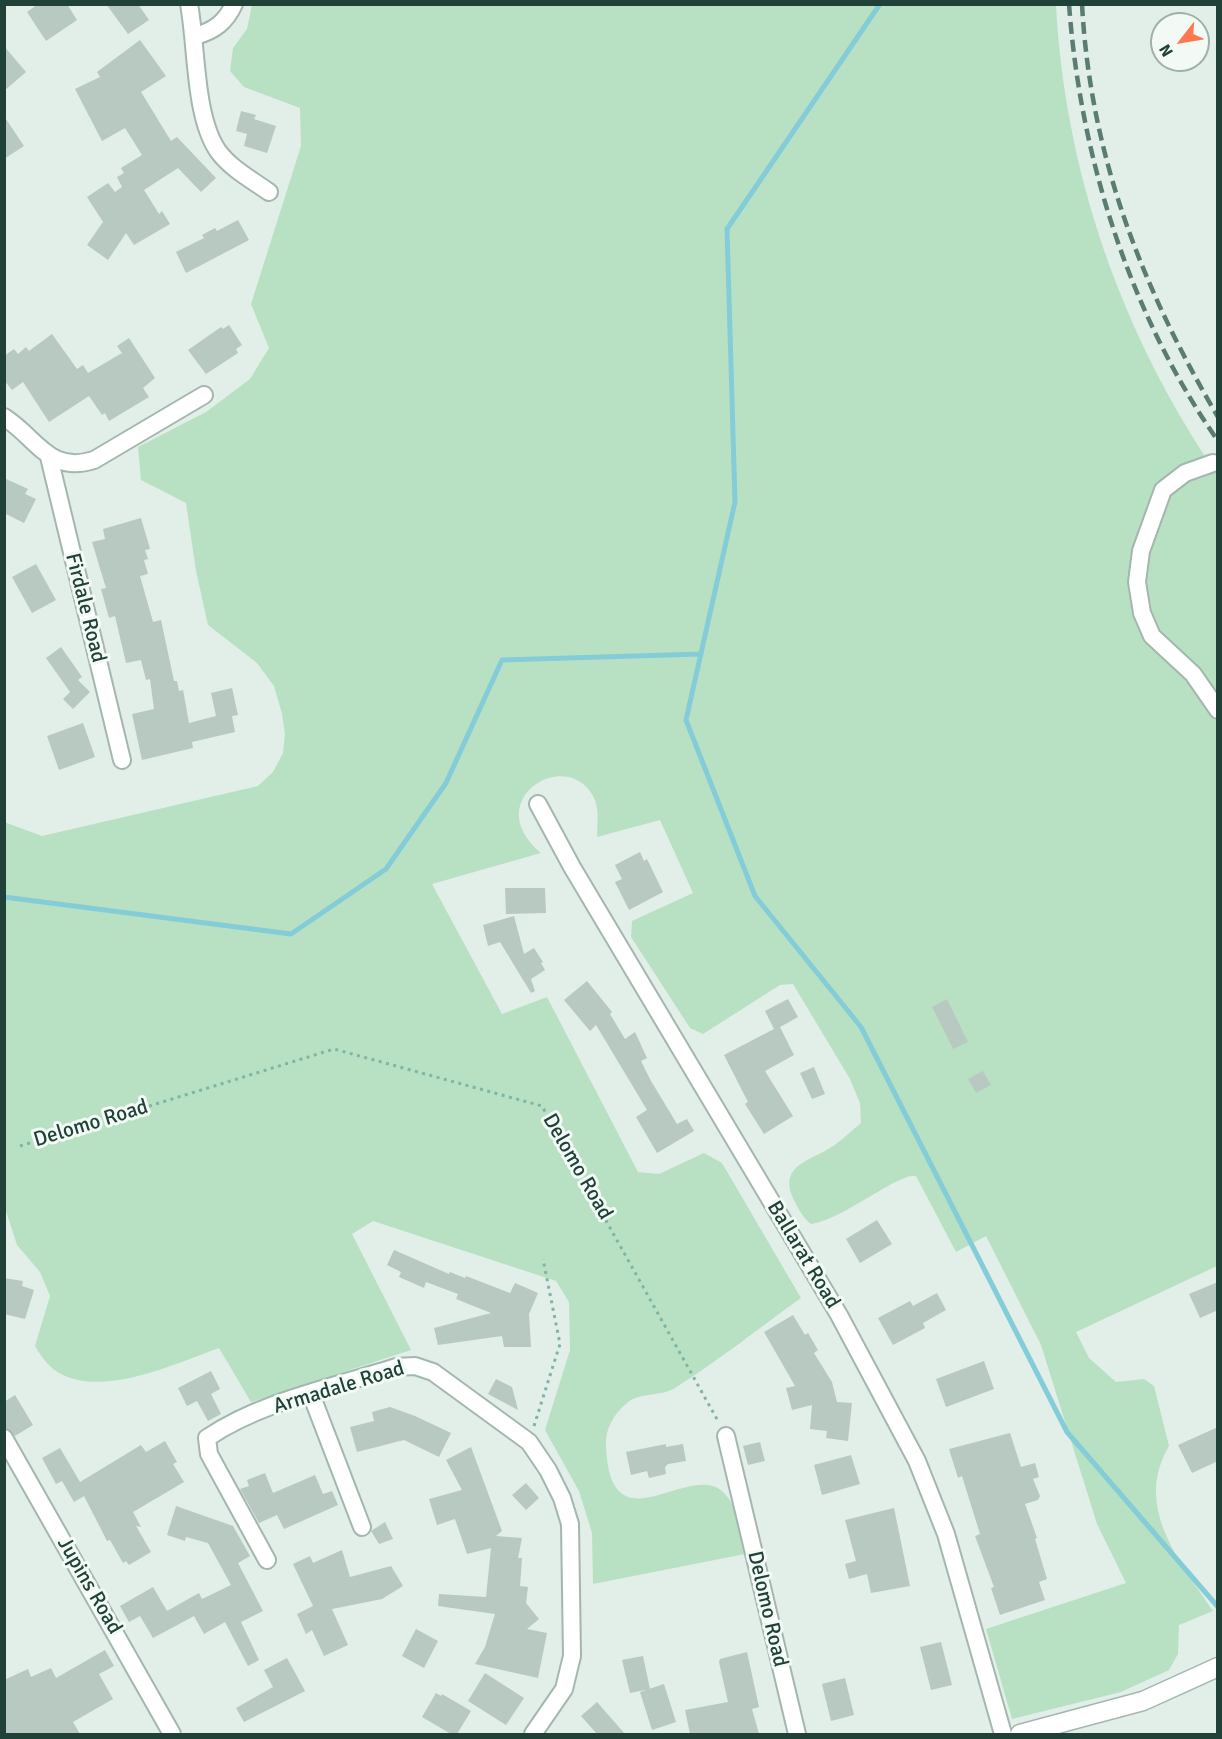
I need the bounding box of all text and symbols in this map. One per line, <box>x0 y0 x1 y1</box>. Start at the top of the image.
north arrow <box>1150 12 1210 72</box>
text: N <box>1155 40 1178 60</box>
street label: Firdale Road <box>59 551 111 665</box>
street label: Delomo Road <box>31 1095 151 1153</box>
street label: Delomo Road <box>537 1110 617 1224</box>
street label: Ballarat Road <box>761 1197 845 1313</box>
street label: Armadale Road <box>270 1356 408 1420</box>
street label: Jupins Road <box>51 1533 127 1639</box>
street label: Delomo Road <box>741 1549 793 1669</box>

